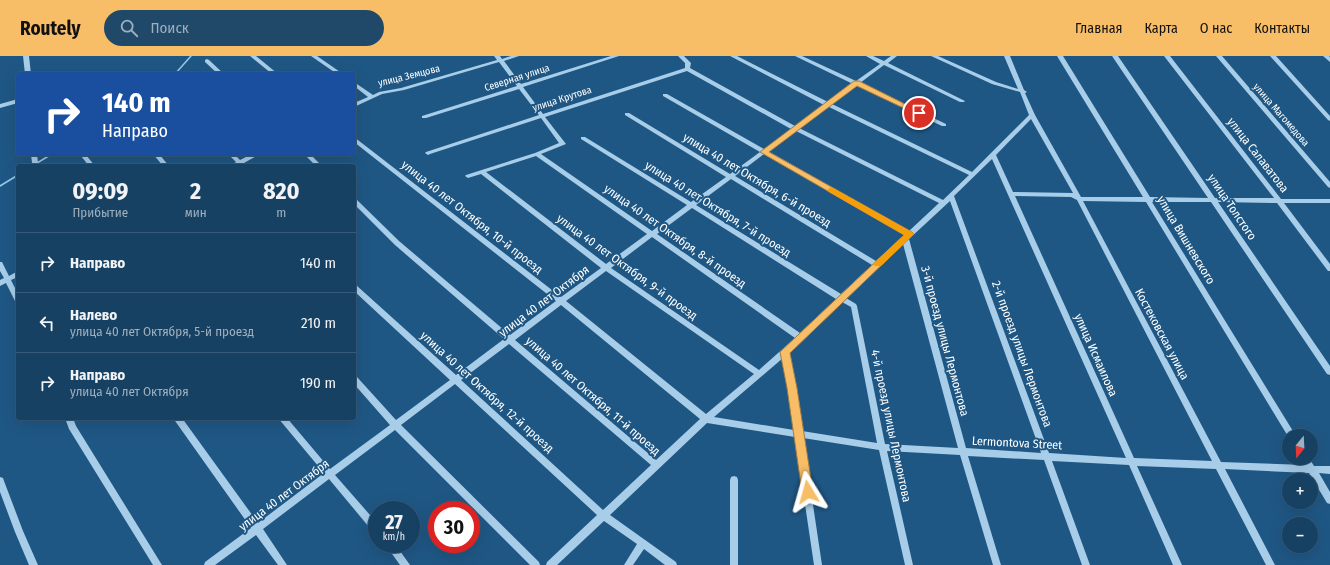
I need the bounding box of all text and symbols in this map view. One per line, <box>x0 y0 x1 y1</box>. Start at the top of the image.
search box <box>104 10 384 46</box>
text: Routely <box>20 17 80 40</box>
icon: search <box>118 17 140 39</box>
text: Поиск <box>150 19 189 37</box>
text: Главная <box>1075 20 1122 37</box>
text: Карта <box>1144 20 1178 37</box>
text: О нас <box>1200 20 1232 37</box>
text: Контакты <box>1254 20 1310 37</box>
street label: улица Земцова <box>377 62 441 89</box>
street label: Северная улица <box>483 62 551 94</box>
street label: улица Магомедова <box>1250 81 1312 149</box>
street label: улица Крутова <box>531 84 593 114</box>
text: 140 m <box>102 86 171 119</box>
icon: right <box>36 88 88 140</box>
pin <box>902 96 936 130</box>
icon: arrive <box>908 102 930 124</box>
street label: улица Салаватова <box>1224 115 1292 195</box>
text: Направо <box>102 120 168 142</box>
street label: улица 40 лет Октября, 6-й проезд <box>680 130 834 230</box>
street label: улица 40 лет Октября, 10-й проезд <box>399 157 545 277</box>
street label: улица 40 лет Октября, 7-й проезд <box>642 158 794 260</box>
street label: улица Толстого <box>1205 171 1259 243</box>
text: 09:09 <box>72 177 128 205</box>
text: 2 <box>190 177 201 205</box>
text: 820 <box>263 177 300 205</box>
street label: улица 40 лет Октября, 8-й проезд <box>601 181 749 291</box>
street label: улица Вишневского <box>1154 193 1218 287</box>
text: Прибытие <box>72 205 128 220</box>
text: мин <box>185 205 207 220</box>
text: m <box>276 205 286 220</box>
street label: улица 40 лет Октября, 9-й проезд <box>554 211 700 323</box>
icon: right <box>36 252 58 274</box>
text: Направо <box>70 254 125 272</box>
text: 140 m <box>300 254 336 272</box>
street label: улица 40 лет Октября <box>496 262 592 340</box>
street label: 3-й проезд улицы Лермонтова <box>918 264 972 418</box>
street label: 2-й проезд улицы Лермонтова <box>989 279 1055 429</box>
street label: Костековская улица <box>1132 286 1192 382</box>
text: Налево <box>70 306 117 324</box>
street label: улица Исмаилова <box>1071 311 1121 399</box>
icon: left <box>36 312 58 334</box>
text: 210 m <box>301 314 336 332</box>
text: улица 40 лет Октября, 5-й проезд <box>70 324 254 339</box>
street label: улица 40 лет Октября, 12-й проезд <box>418 328 556 456</box>
street label: улица 40 лет Октября, 11-й проезд <box>523 334 663 458</box>
street label: 4-й проезд улицы Лермонтова <box>868 349 914 504</box>
text: Направо <box>70 366 125 384</box>
icon: right <box>36 372 58 394</box>
text: 190 m <box>300 374 336 392</box>
text: улица 40 лет Октября <box>70 384 189 399</box>
north arrow <box>1282 429 1318 465</box>
map controls <box>1282 429 1318 553</box>
street label: Lermontova Street <box>971 434 1063 452</box>
street label: улица 40 лет Октября <box>236 456 332 534</box>
position arrow <box>787 471 829 513</box>
button: + <box>1282 473 1318 509</box>
speed limit sign: 30 <box>428 501 480 553</box>
text: 27 <box>385 510 403 534</box>
button: − <box>1282 517 1318 553</box>
text: km/h <box>383 531 405 543</box>

